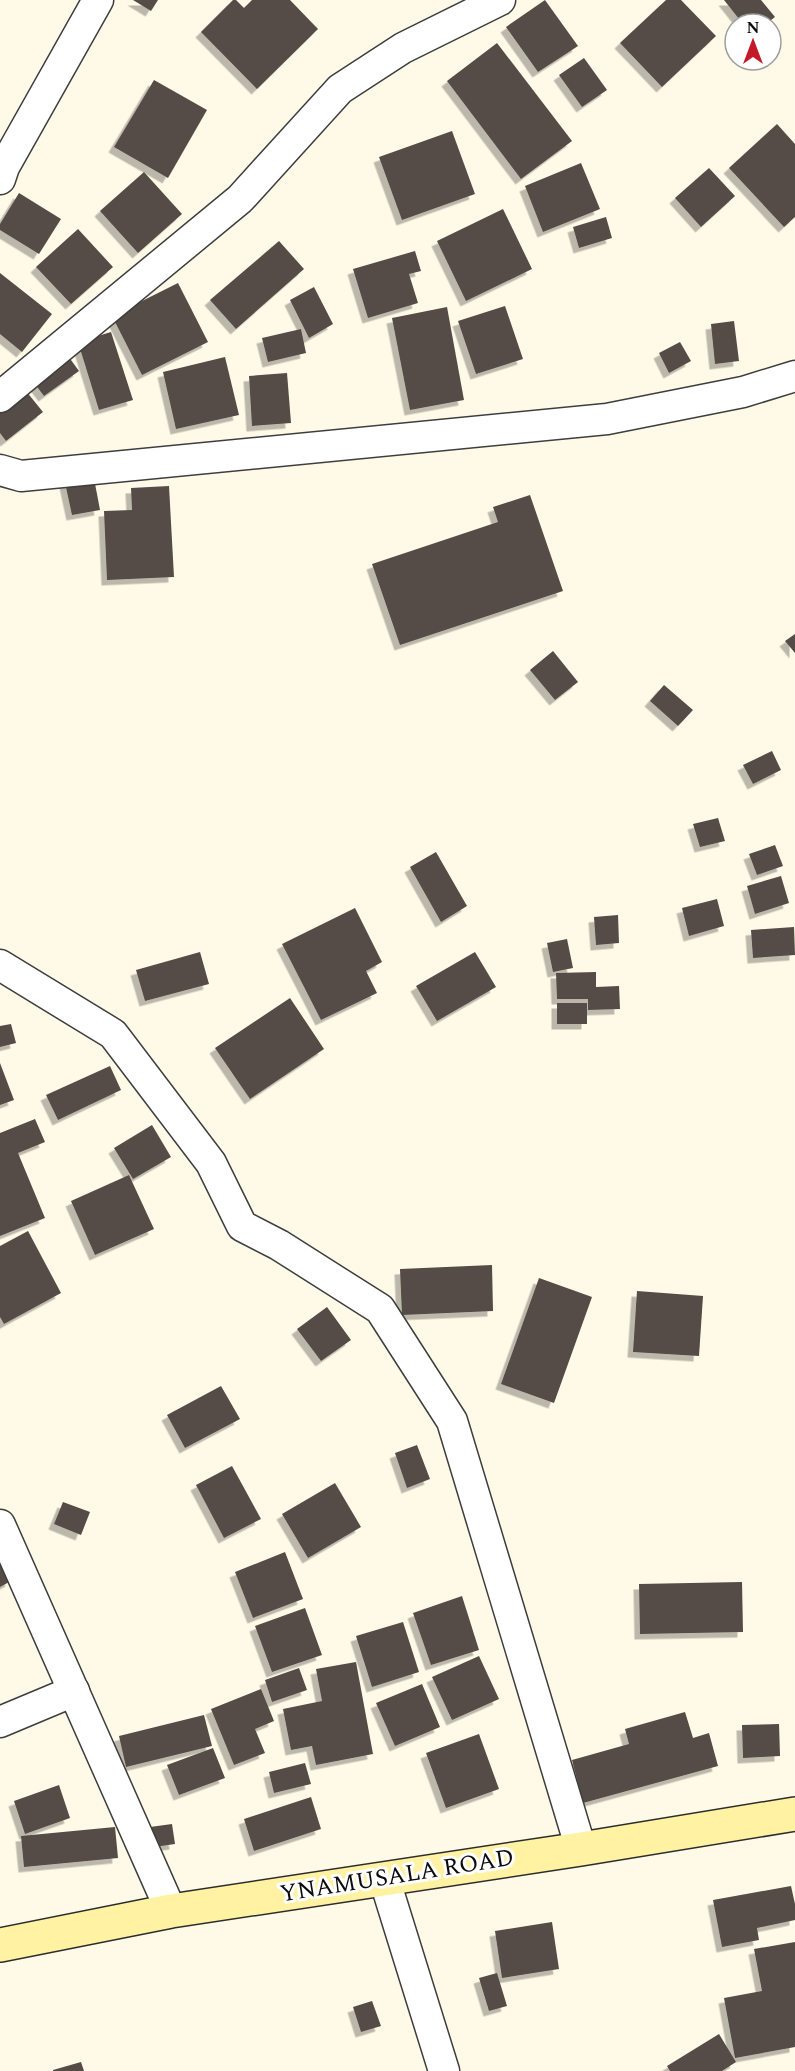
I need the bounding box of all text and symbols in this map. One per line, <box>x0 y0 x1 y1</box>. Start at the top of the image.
north arrow <box>723 12 783 72</box>
text: N <box>746 16 760 40</box>
street label: YNAMUSALA ROAD <box>277 1840 517 1912</box>

